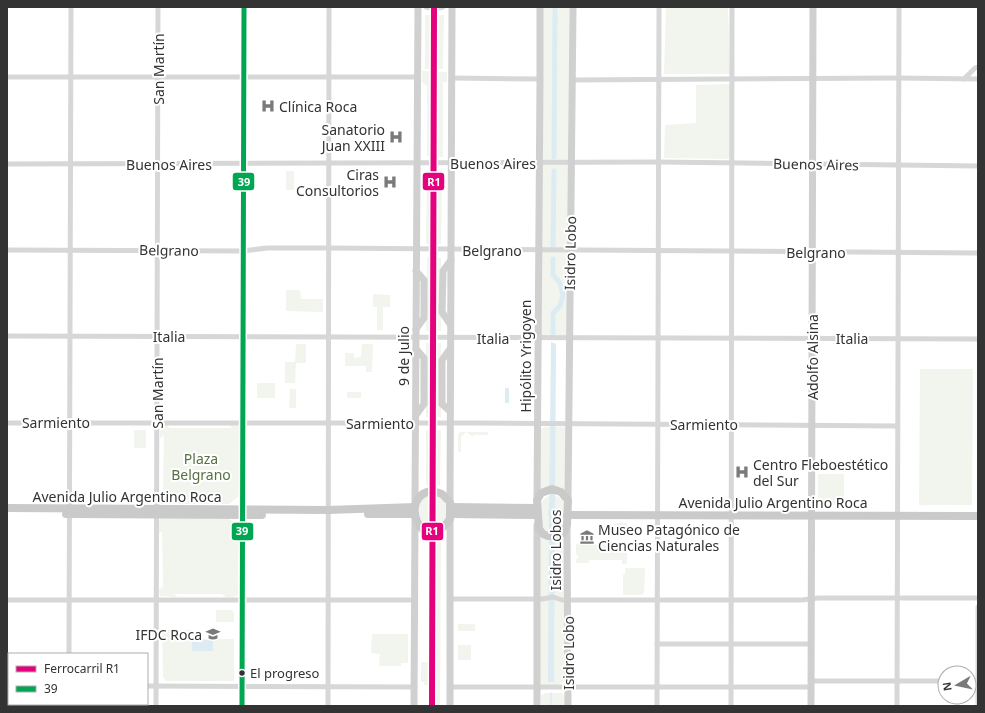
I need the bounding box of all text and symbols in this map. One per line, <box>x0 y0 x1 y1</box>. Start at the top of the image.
street label: San Martín <box>149 33 168 105</box>
place label: Clínica Roca <box>279 97 357 116</box>
hospital icon: Clínica Roca <box>260 98 276 114</box>
place label: Sanatorio Juan XXIII <box>320 120 385 155</box>
hospital icon: Sanatorio Juan XXIII <box>388 129 404 145</box>
street label: Buenos Aires <box>450 154 536 173</box>
street label: Buenos Aires <box>773 154 859 174</box>
street label: Buenos Aires <box>126 155 212 174</box>
place label: Ciras Consultorios <box>296 165 379 200</box>
line badge: 39 <box>232 172 255 191</box>
line badge: R1 <box>422 172 445 191</box>
text: 39 <box>238 174 250 189</box>
hospital icon: Ciras Consultorios <box>382 174 398 190</box>
text: R1 <box>427 174 441 189</box>
street label: Isidro Lobo <box>560 216 580 290</box>
street label: Belgrano <box>139 240 199 260</box>
street label: Belgrano <box>462 241 522 260</box>
street label: Belgrano <box>786 243 846 262</box>
street label: Hipólito Yrigoyen <box>516 300 535 412</box>
street label: Adolfo Alsina <box>803 314 822 400</box>
street label: 9 de Julio <box>394 326 413 386</box>
street label: Italia <box>153 327 185 346</box>
street label: Italia <box>477 329 509 348</box>
street label: Italia <box>836 329 868 348</box>
street label: San Martín <box>148 357 167 429</box>
street label: Sarmiento <box>22 413 90 432</box>
street label: Sarmiento <box>346 414 414 433</box>
street label: Sarmiento <box>670 415 738 434</box>
park label: Plaza Belgrano <box>171 449 231 484</box>
place label: Centro Fleboestético del Sur <box>753 455 888 490</box>
hospital icon: Centro Fleboestético del Sur <box>734 464 750 480</box>
street label: Avenida Julio Argentino Roca <box>32 487 222 506</box>
street label: Avenida Julio Argentino Roca <box>678 493 868 512</box>
street label: Isidro Lobos <box>546 509 565 590</box>
place label: Museo Patagónico de Ciencias Naturales <box>598 520 740 555</box>
line badge: 39 <box>231 522 254 541</box>
line badge: R1 <box>421 522 444 541</box>
text: 39 <box>236 523 248 538</box>
text: R1 <box>425 523 439 538</box>
museum icon: Museo Patagónico de Ciencias Naturales <box>579 529 595 545</box>
street label: Isidro Lobo <box>559 616 578 690</box>
place label: IFDC Roca <box>136 625 202 644</box>
school or university icon: IFDC Roca <box>205 626 221 642</box>
legend <box>8 653 148 705</box>
text: Ferrocarril R1 <box>44 660 120 677</box>
place label: El progreso <box>250 664 320 682</box>
north arrow <box>937 665 977 705</box>
marker: El progreso <box>237 668 247 678</box>
text: 39 <box>44 680 58 697</box>
text: N <box>939 681 955 692</box>

